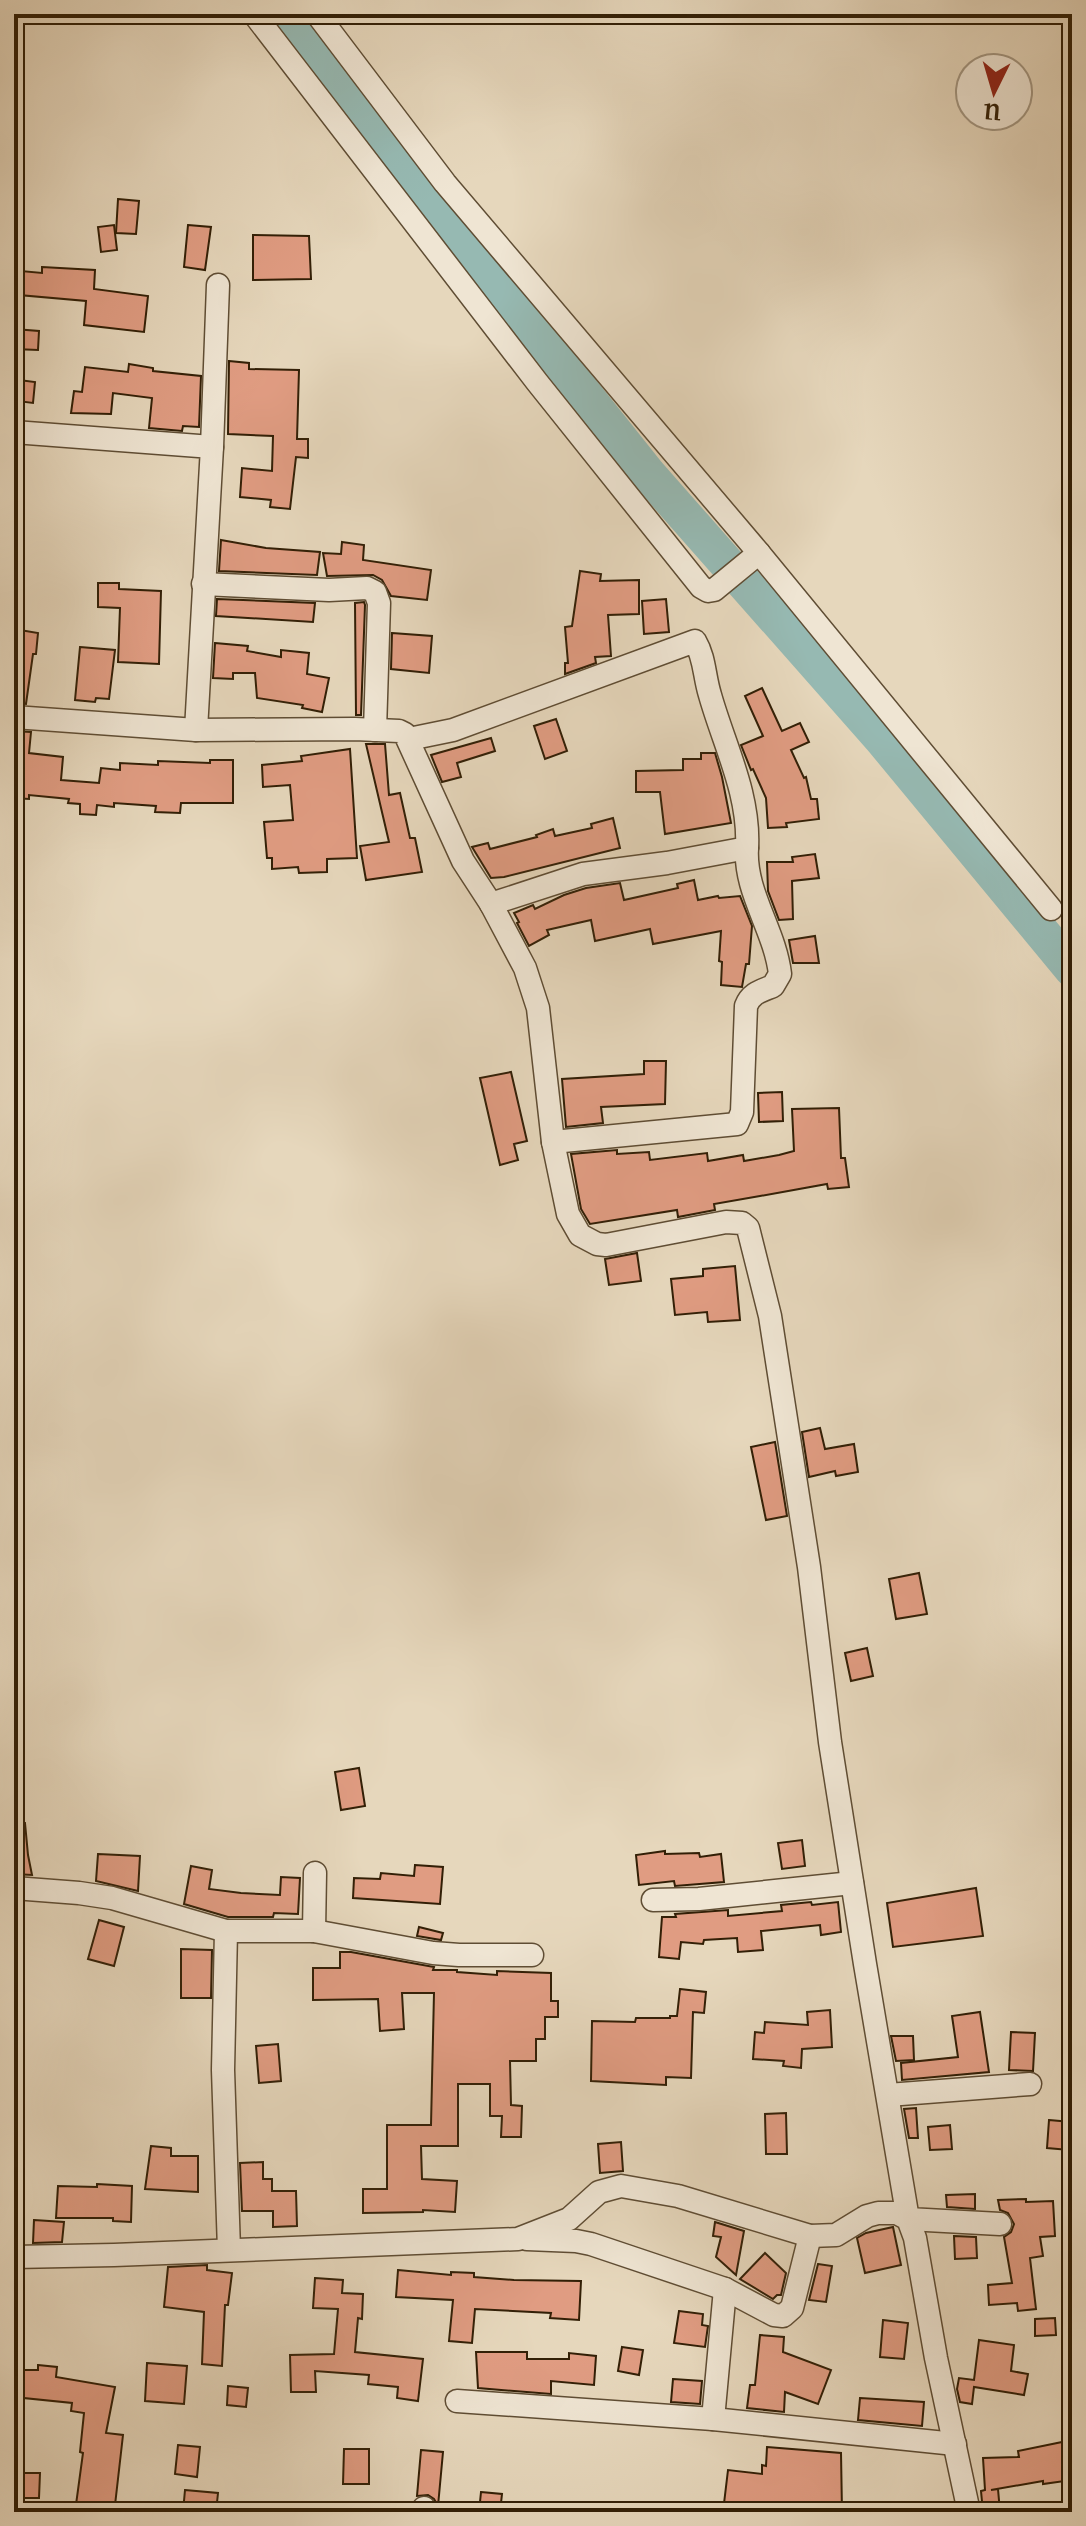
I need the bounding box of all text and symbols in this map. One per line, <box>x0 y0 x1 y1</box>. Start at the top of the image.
north arrow <box>954 52 1034 132</box>
text: U <box>982 97 1003 125</box>

